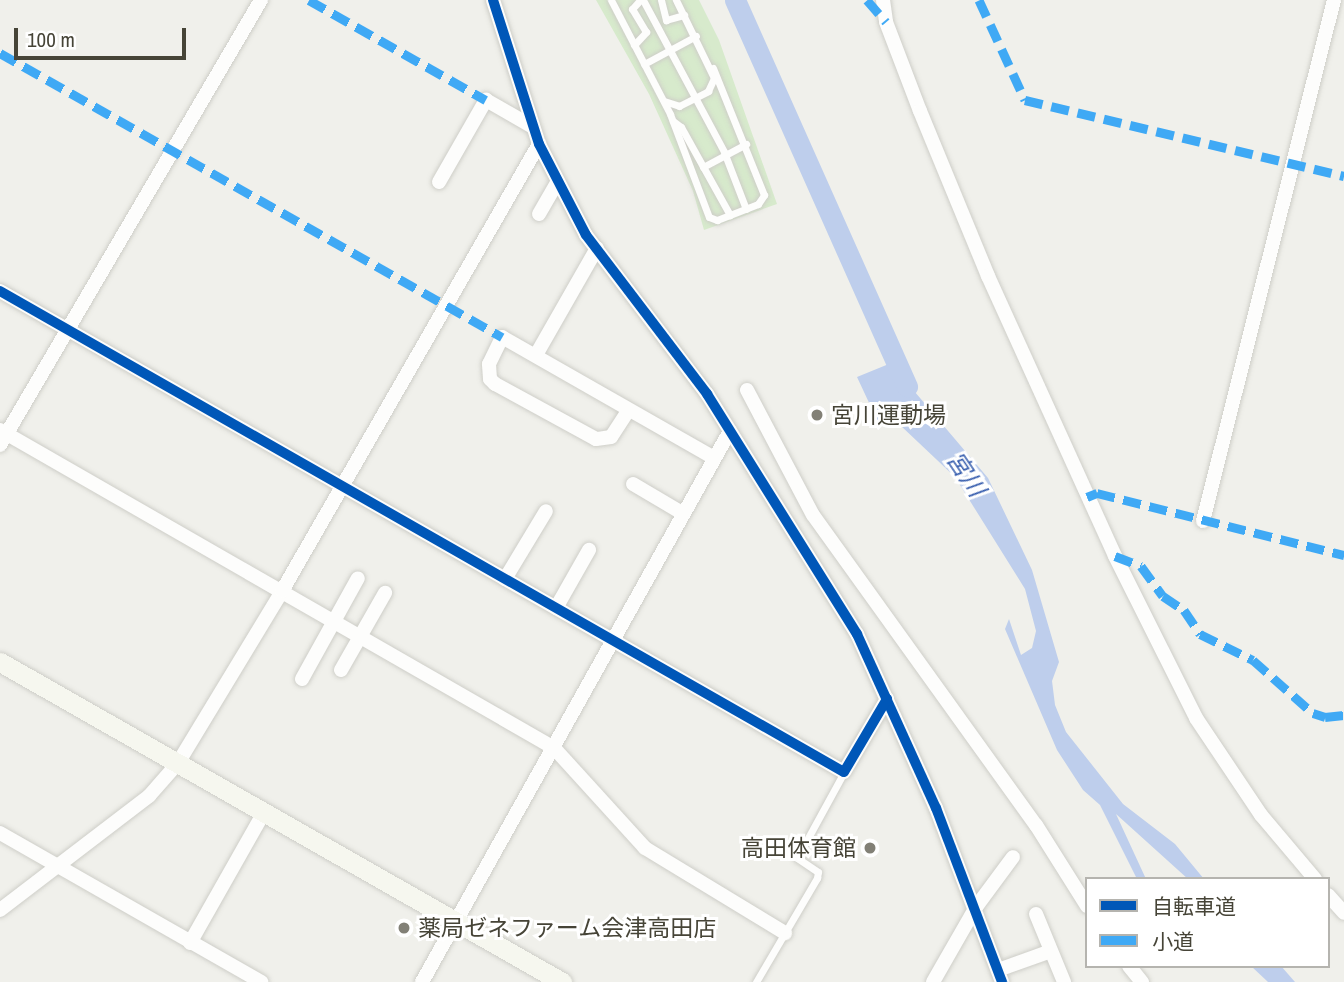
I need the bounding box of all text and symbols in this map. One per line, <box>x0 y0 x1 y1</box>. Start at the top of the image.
scale bar <box>18 14 189 58</box>
text: 100 m <box>27 25 75 54</box>
place label: 宮川運動場 <box>831 401 946 429</box>
marker: 宮川運動場 <box>809 407 825 423</box>
water label: 宮川 <box>941 446 991 502</box>
place label: 高田体育館 <box>741 834 856 862</box>
marker: 高田体育館 <box>862 840 878 856</box>
legend <box>1085 877 1330 968</box>
text: 自転車道 <box>1152 892 1236 921</box>
place label: 薬局ゼネファーム会津高田店 <box>418 914 717 942</box>
marker: 薬局ゼネファーム会津高田店 <box>396 920 412 936</box>
text: 小道 <box>1152 927 1194 956</box>

